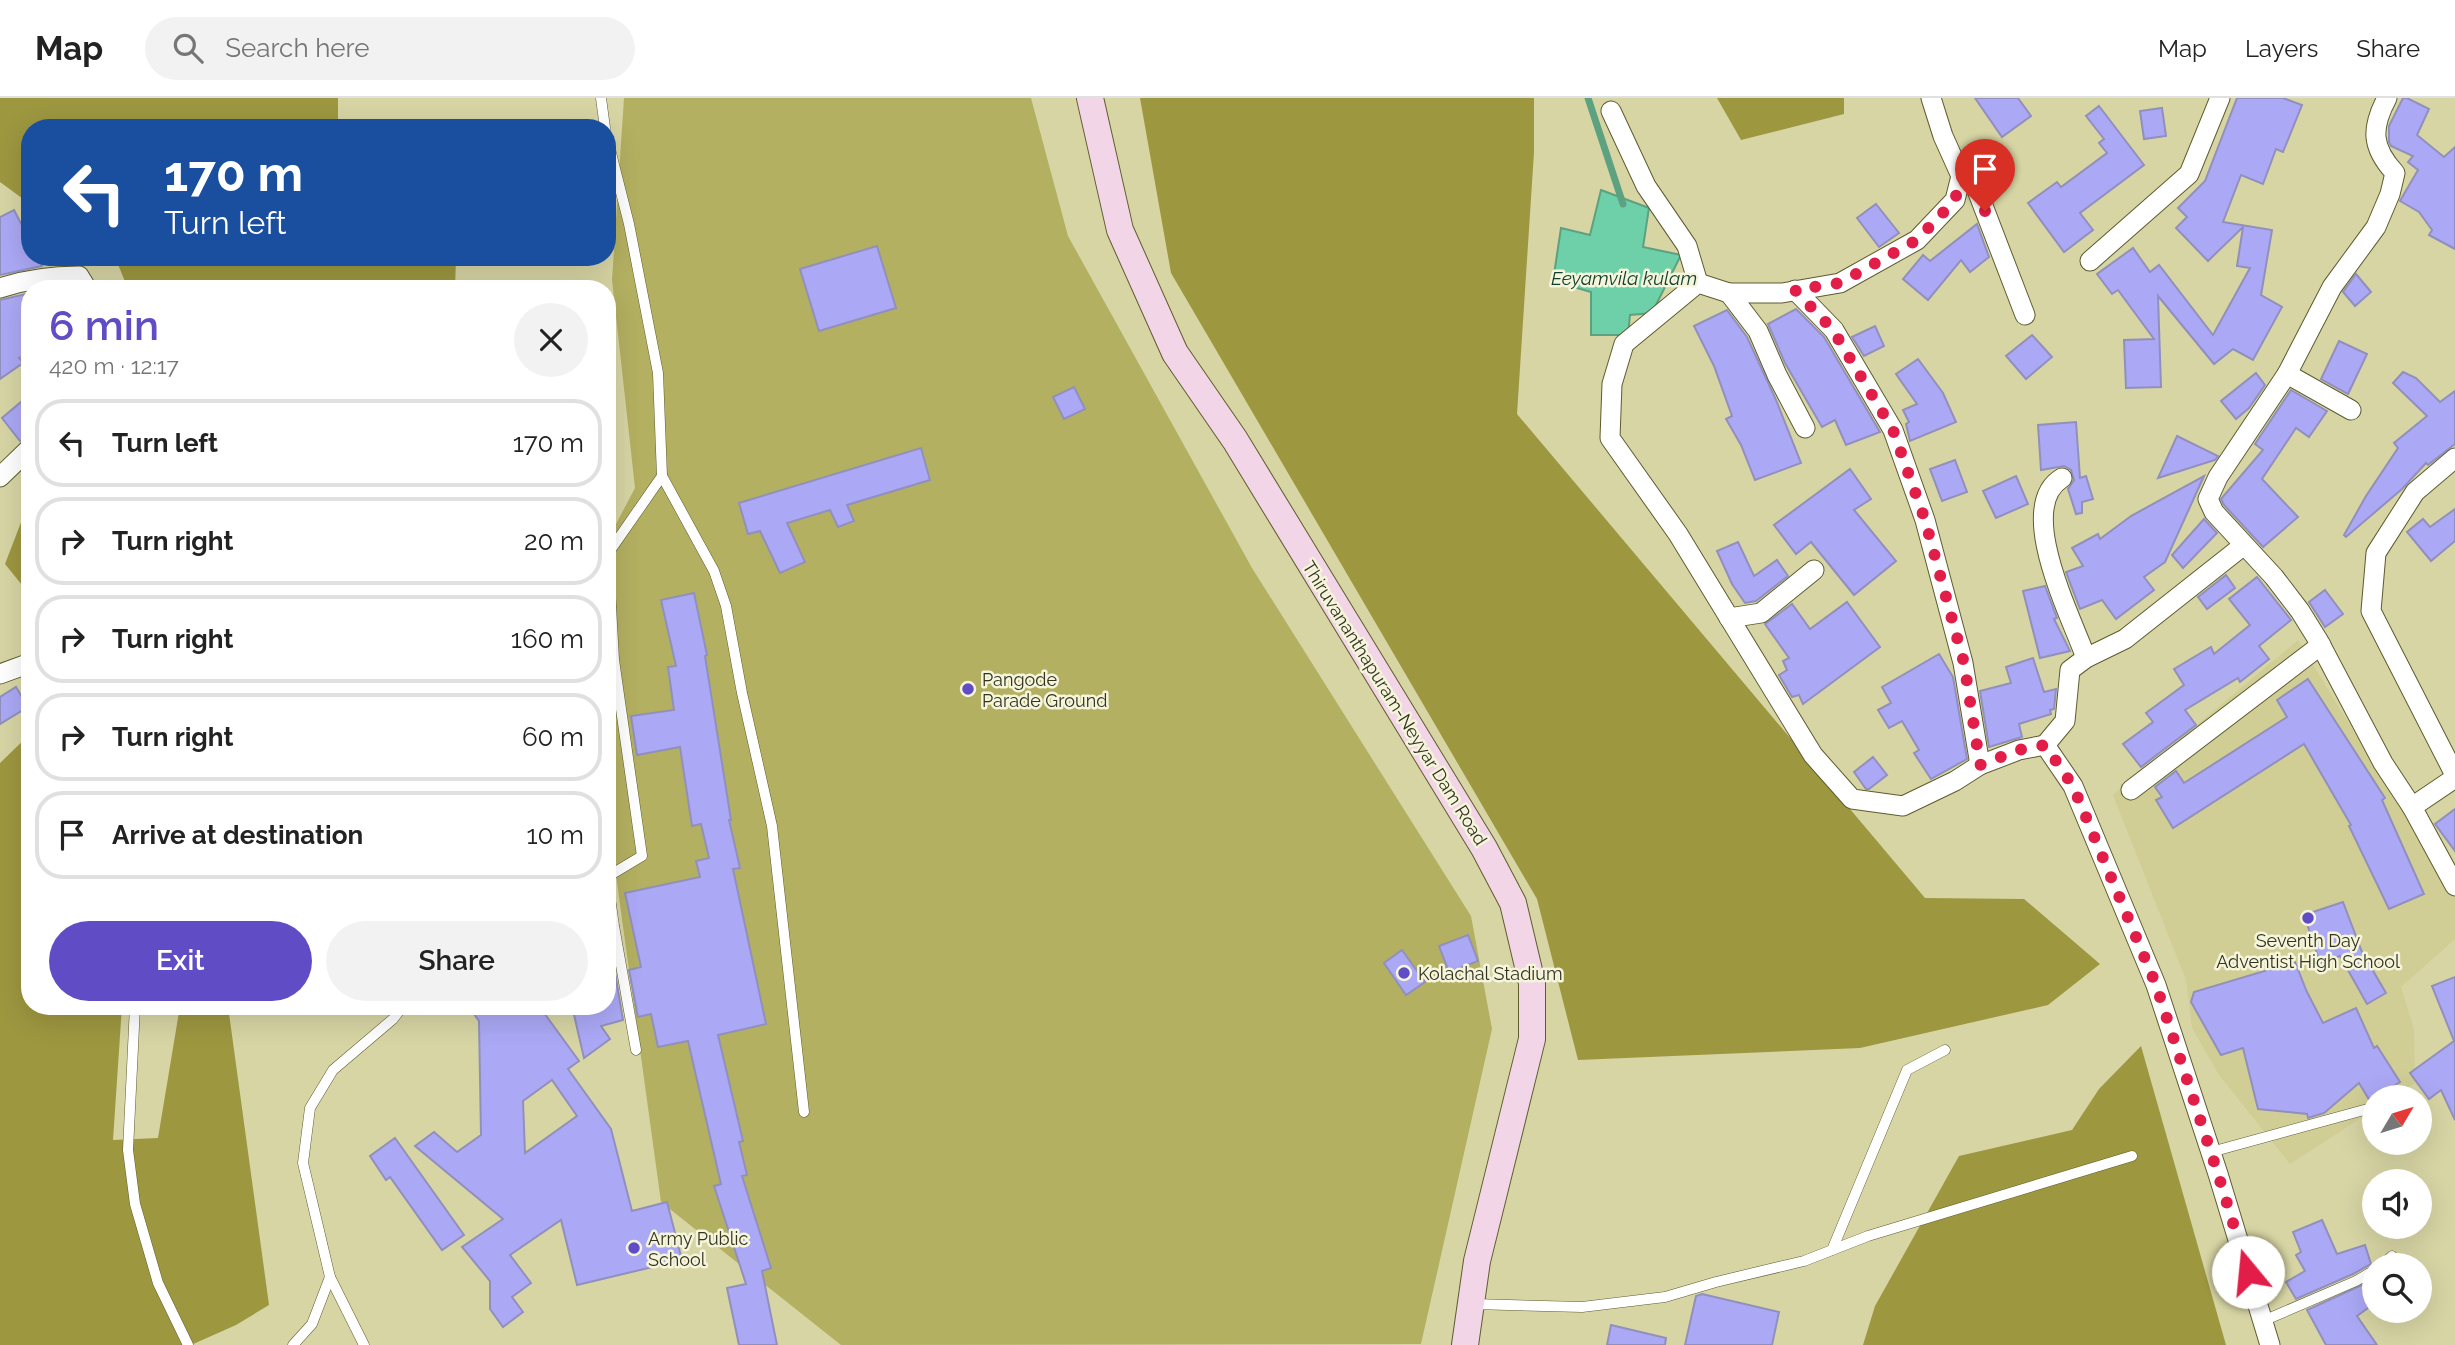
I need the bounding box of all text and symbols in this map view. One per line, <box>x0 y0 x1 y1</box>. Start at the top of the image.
search box <box>145 17 635 80</box>
text: Map <box>35 29 103 68</box>
icon: search <box>169 29 207 67</box>
text: Search here <box>225 33 370 63</box>
text: Map <box>2158 34 2207 63</box>
text: Layers <box>2245 34 2318 63</box>
text: Share <box>2356 34 2420 63</box>
pin <box>1955 139 2015 211</box>
text: 170 m <box>164 145 303 202</box>
icon: left <box>49 147 140 238</box>
icon: arrive <box>1966 150 2004 188</box>
text: Turn left <box>164 204 286 241</box>
water label: Eeyamvila kulam <box>1551 267 1697 289</box>
text: 6 min <box>49 301 159 350</box>
button: close <box>514 303 588 377</box>
text: 420 m · 12:17 <box>49 352 179 379</box>
icon: left <box>53 424 91 462</box>
text: Turn left <box>112 428 218 458</box>
text: 170 m <box>513 428 584 458</box>
icon: right <box>53 522 91 560</box>
text: Turn right <box>112 526 233 556</box>
text: 20 m <box>524 526 584 556</box>
street label: Thiruvananthapuram-Neyyar Dam Road <box>1298 557 1492 849</box>
icon: right <box>53 620 91 658</box>
text: Turn right <box>112 624 233 654</box>
text: 160 m <box>511 624 584 654</box>
place label: Pangode Parade Ground <box>982 669 1107 711</box>
marker: Pangode Parade Ground <box>960 681 976 697</box>
icon: right <box>53 718 91 756</box>
text: Turn right <box>112 722 233 752</box>
text: 60 m <box>522 722 584 752</box>
icon: arrive <box>53 816 91 854</box>
text: Arrive at destination <box>112 820 363 850</box>
text: 10 m <box>526 820 584 850</box>
marker: Seventh Day Adventist High School <box>2300 910 2316 926</box>
button: Exit <box>49 921 312 1001</box>
button: Share <box>326 921 588 1001</box>
place label: Seventh Day Adventist High School <box>2216 930 2400 972</box>
place label: Kolachal Stadium <box>1418 963 1563 984</box>
marker: Kolachal Stadium <box>1396 965 1412 981</box>
north arrow <box>2362 1085 2432 1155</box>
map controls <box>2362 1085 2432 1323</box>
button: sound <box>2362 1169 2432 1239</box>
place label: Army Public School <box>648 1228 749 1270</box>
position arrow <box>2211 1235 2285 1309</box>
marker: Army Public School <box>626 1240 642 1256</box>
button: search <box>2362 1253 2432 1323</box>

